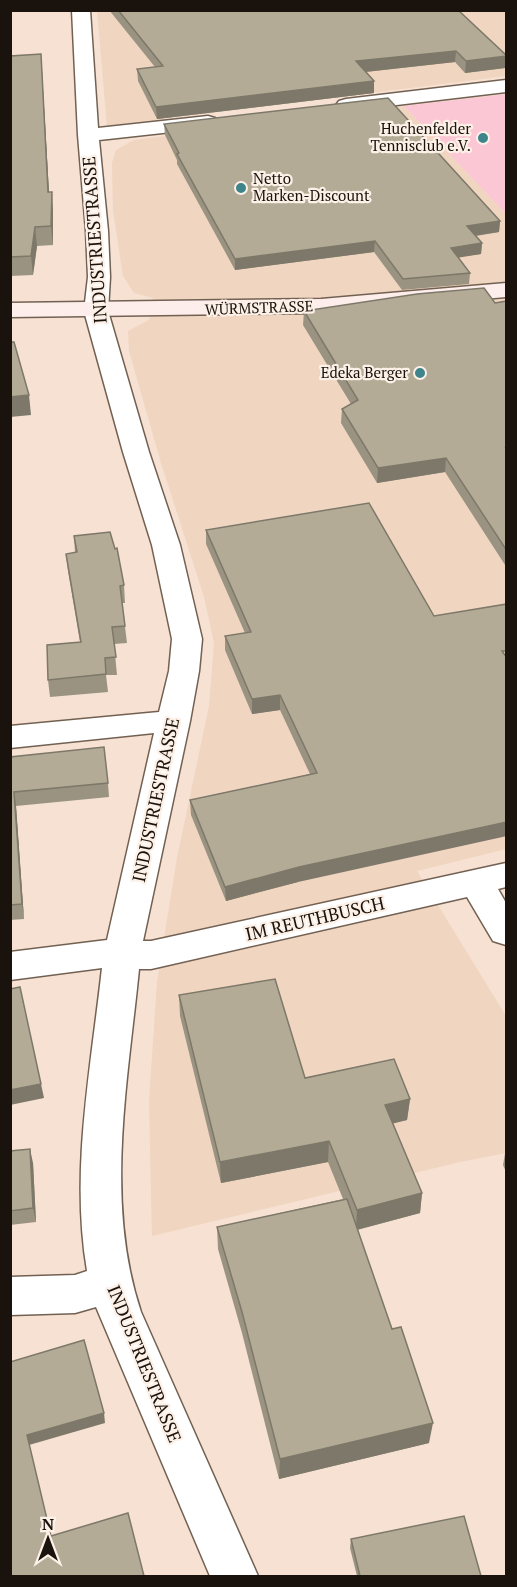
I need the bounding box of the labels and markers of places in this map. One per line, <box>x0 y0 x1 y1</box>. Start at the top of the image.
place label: Huchenfelder Tennisclub e.V. <box>371 118 471 155</box>
marker: Huchenfelder Tennisclub e.V. <box>476 131 490 145</box>
place label: Netto Marken-Discount <box>253 168 370 205</box>
marker: Netto Marken-Discount <box>234 181 248 195</box>
place label: Edeka Berger <box>321 362 408 382</box>
marker: Edeka Berger <box>413 366 427 380</box>

